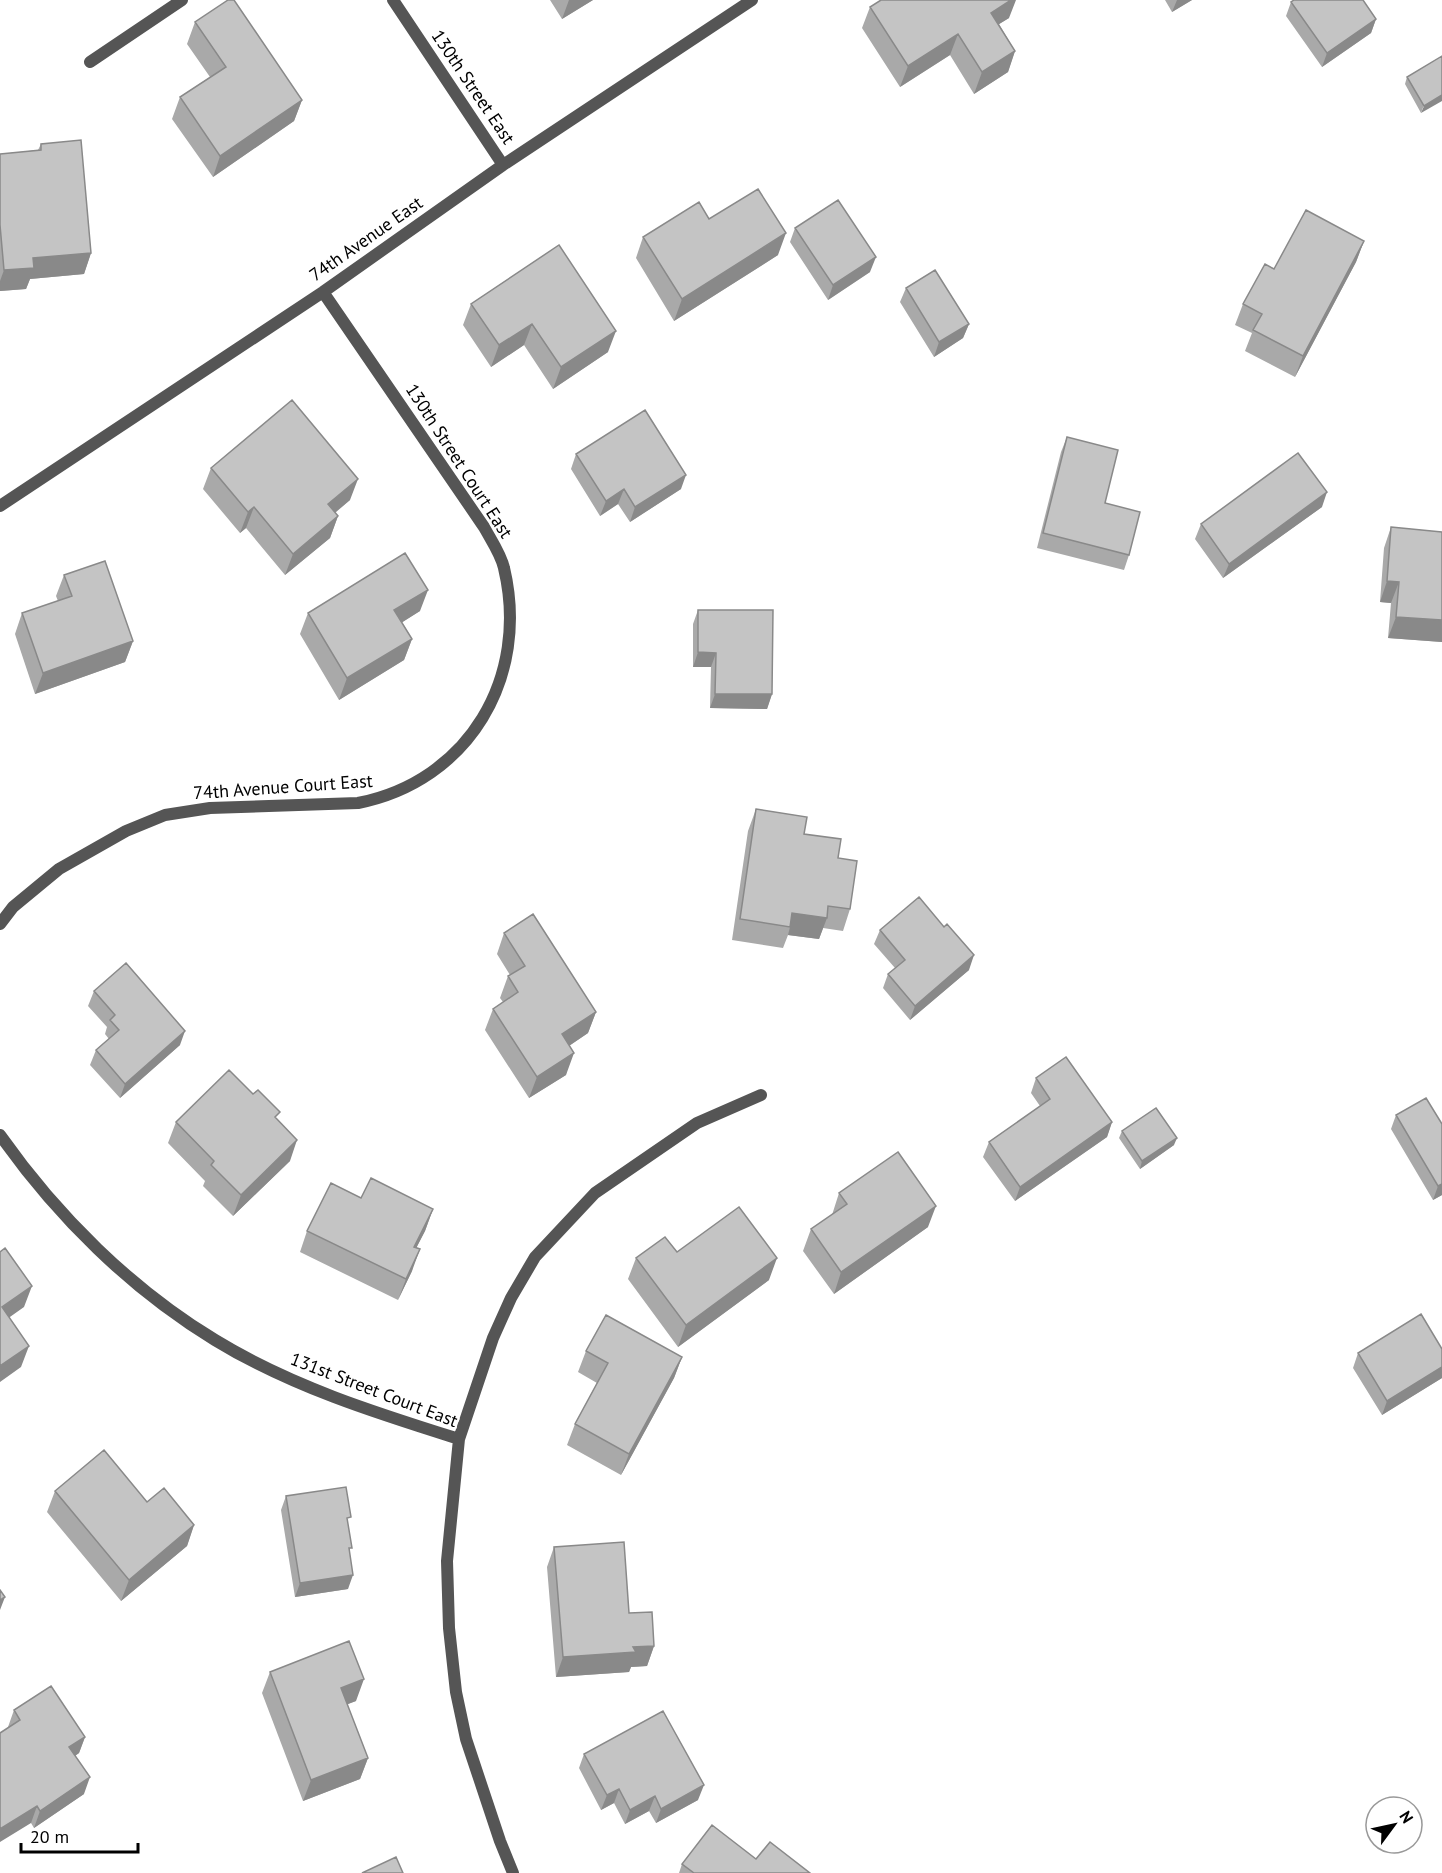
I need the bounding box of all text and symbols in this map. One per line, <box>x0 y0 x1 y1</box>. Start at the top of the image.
street label: 130th Street East <box>427 25 520 148</box>
street label: 74th Avenue East <box>305 191 427 286</box>
street label: 130th Street Court East <box>401 379 518 542</box>
street label: 74th Avenue Court East <box>193 769 373 804</box>
street label: 131st Street Court East <box>287 1347 461 1432</box>
north arrow <box>1364 1795 1424 1855</box>
text: N <box>1395 1807 1418 1827</box>
scale bar <box>21 1816 138 1854</box>
text: 20 m <box>30 1825 69 1848</box>

